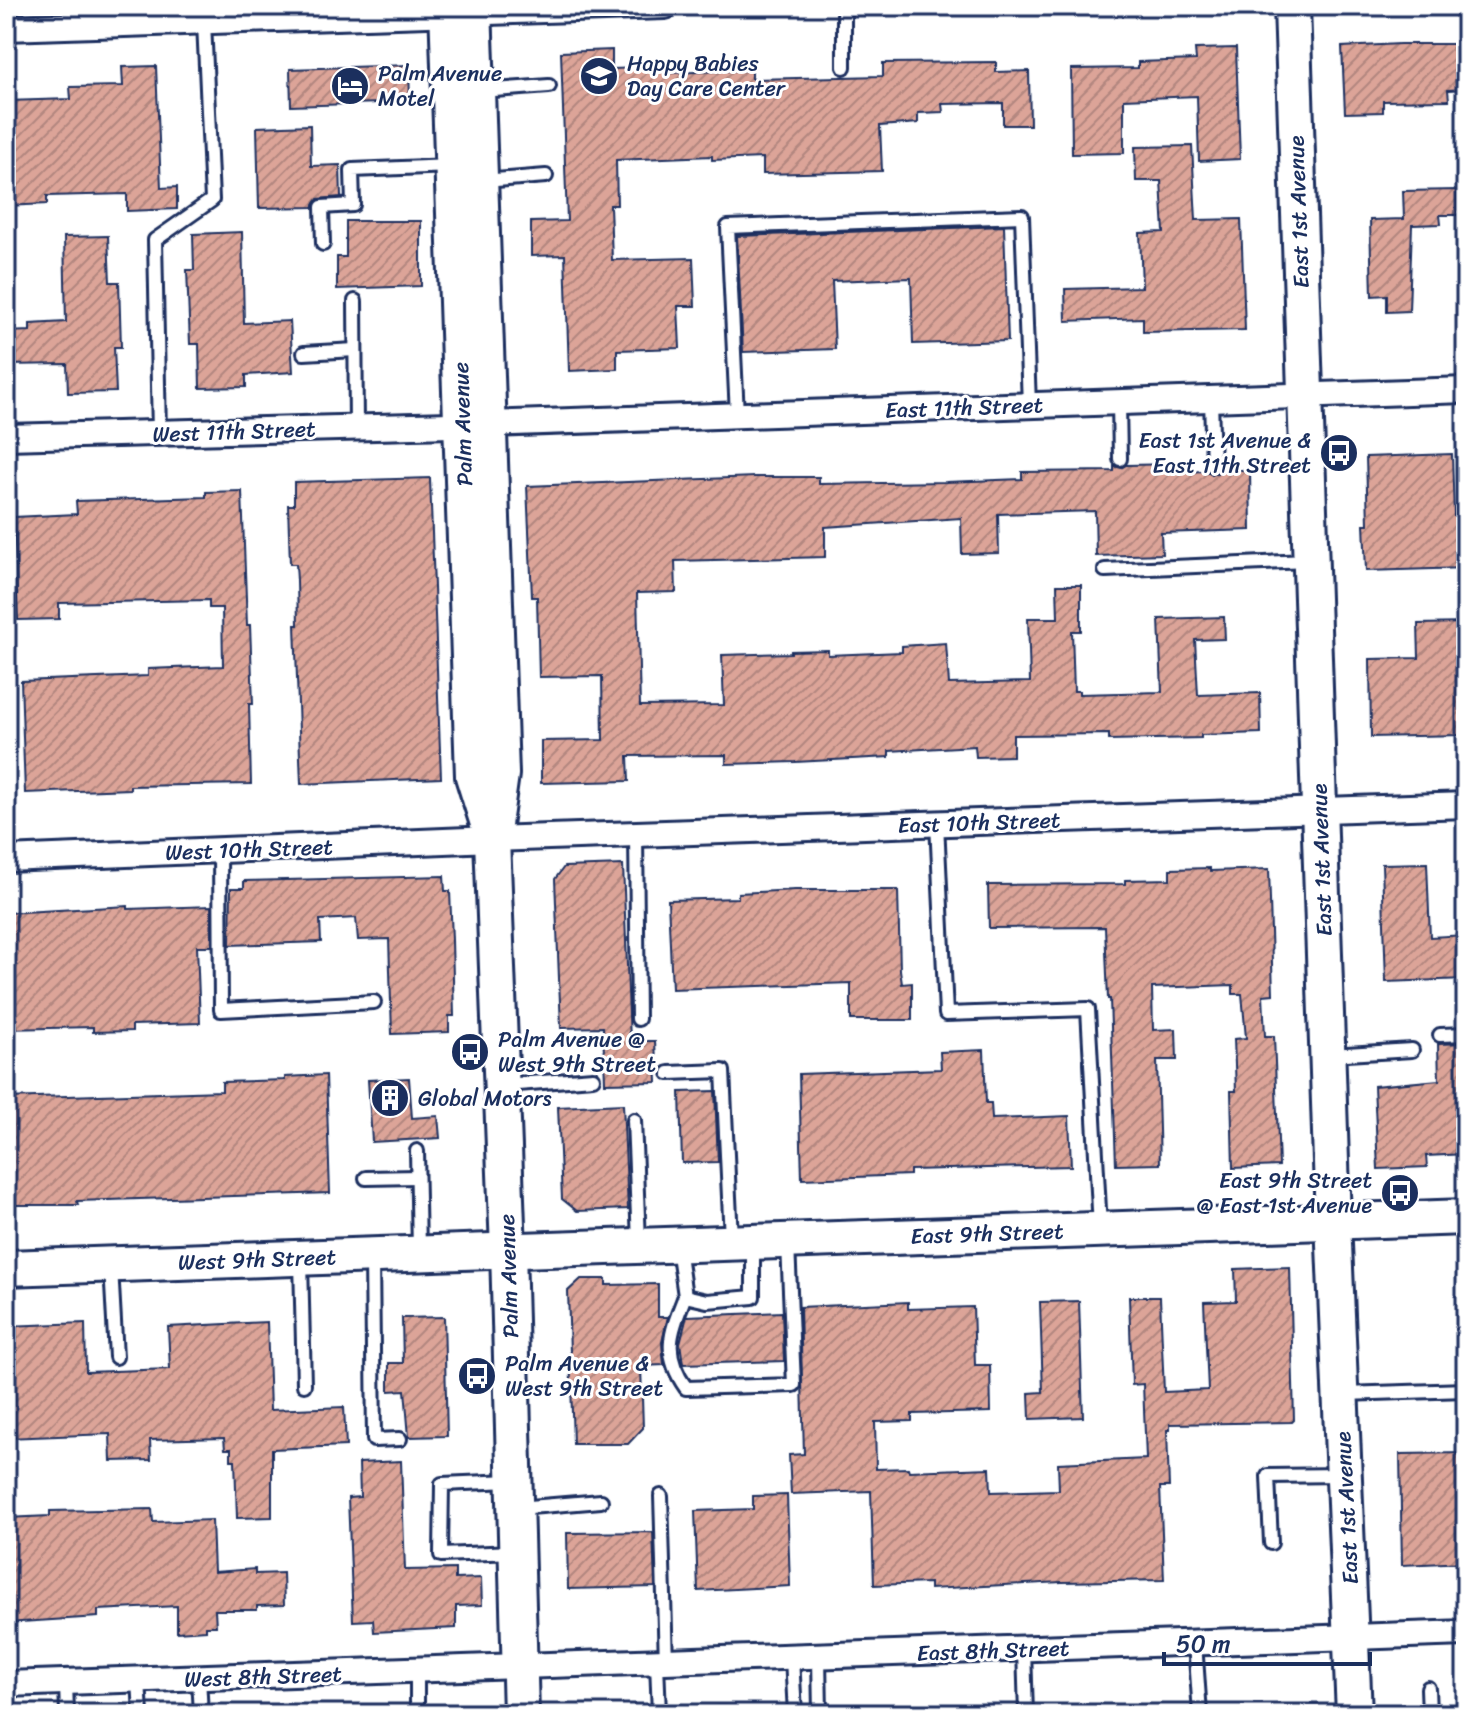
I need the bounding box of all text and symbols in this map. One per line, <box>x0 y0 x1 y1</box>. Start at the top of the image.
place label: Happy Babies Day Care Center <box>627 44 787 108</box>
place label: Palm Avenue Motel <box>378 54 502 118</box>
school or university icon: Happy Babies Day Care Center <box>578 55 620 97</box>
hotel icon: Palm Avenue Motel <box>329 65 371 107</box>
street label: East 1st Avenue <box>1276 135 1321 289</box>
street label: Palm Avenue <box>441 361 484 487</box>
street label: East 11th Street <box>884 385 1044 430</box>
street label: West 11th Street <box>152 409 317 454</box>
place label: East 1st Avenue & East 11th Street <box>1139 421 1311 485</box>
bus stop icon: East 1st Avenue & East 11th Street <box>1318 432 1360 474</box>
street label: East 1st Avenue <box>1299 783 1344 937</box>
street label: East 10th Street <box>897 800 1061 845</box>
street label: West 10th Street <box>164 827 334 872</box>
place label: Palm Avenue @ West 9th Street <box>498 1020 656 1084</box>
bus stop icon: Palm Avenue @ West 9th Street <box>449 1031 491 1073</box>
building icon: Global Motors <box>369 1077 411 1119</box>
place label: Global Motors <box>418 1079 552 1118</box>
place label: East 9th Street @ East 1st Avenue <box>1197 1161 1372 1225</box>
bus stop icon: East 9th Street @ East 1st Avenue <box>1379 1172 1421 1214</box>
street label: East 9th Street <box>910 1211 1065 1256</box>
street label: Palm Avenue <box>487 1213 530 1339</box>
street label: West 9th Street <box>177 1237 337 1282</box>
place label: Palm Avenue & West 9th Street <box>505 1344 663 1408</box>
bus stop icon: Palm Avenue & West 9th Street <box>456 1355 498 1397</box>
street label: East 1st Avenue <box>1323 1430 1370 1585</box>
scale bar <box>1164 1616 1370 1666</box>
text: 50 m <box>1176 1623 1231 1665</box>
street label: East 8th Street <box>916 1628 1070 1673</box>
street label: West 8th Street <box>183 1654 343 1699</box>

